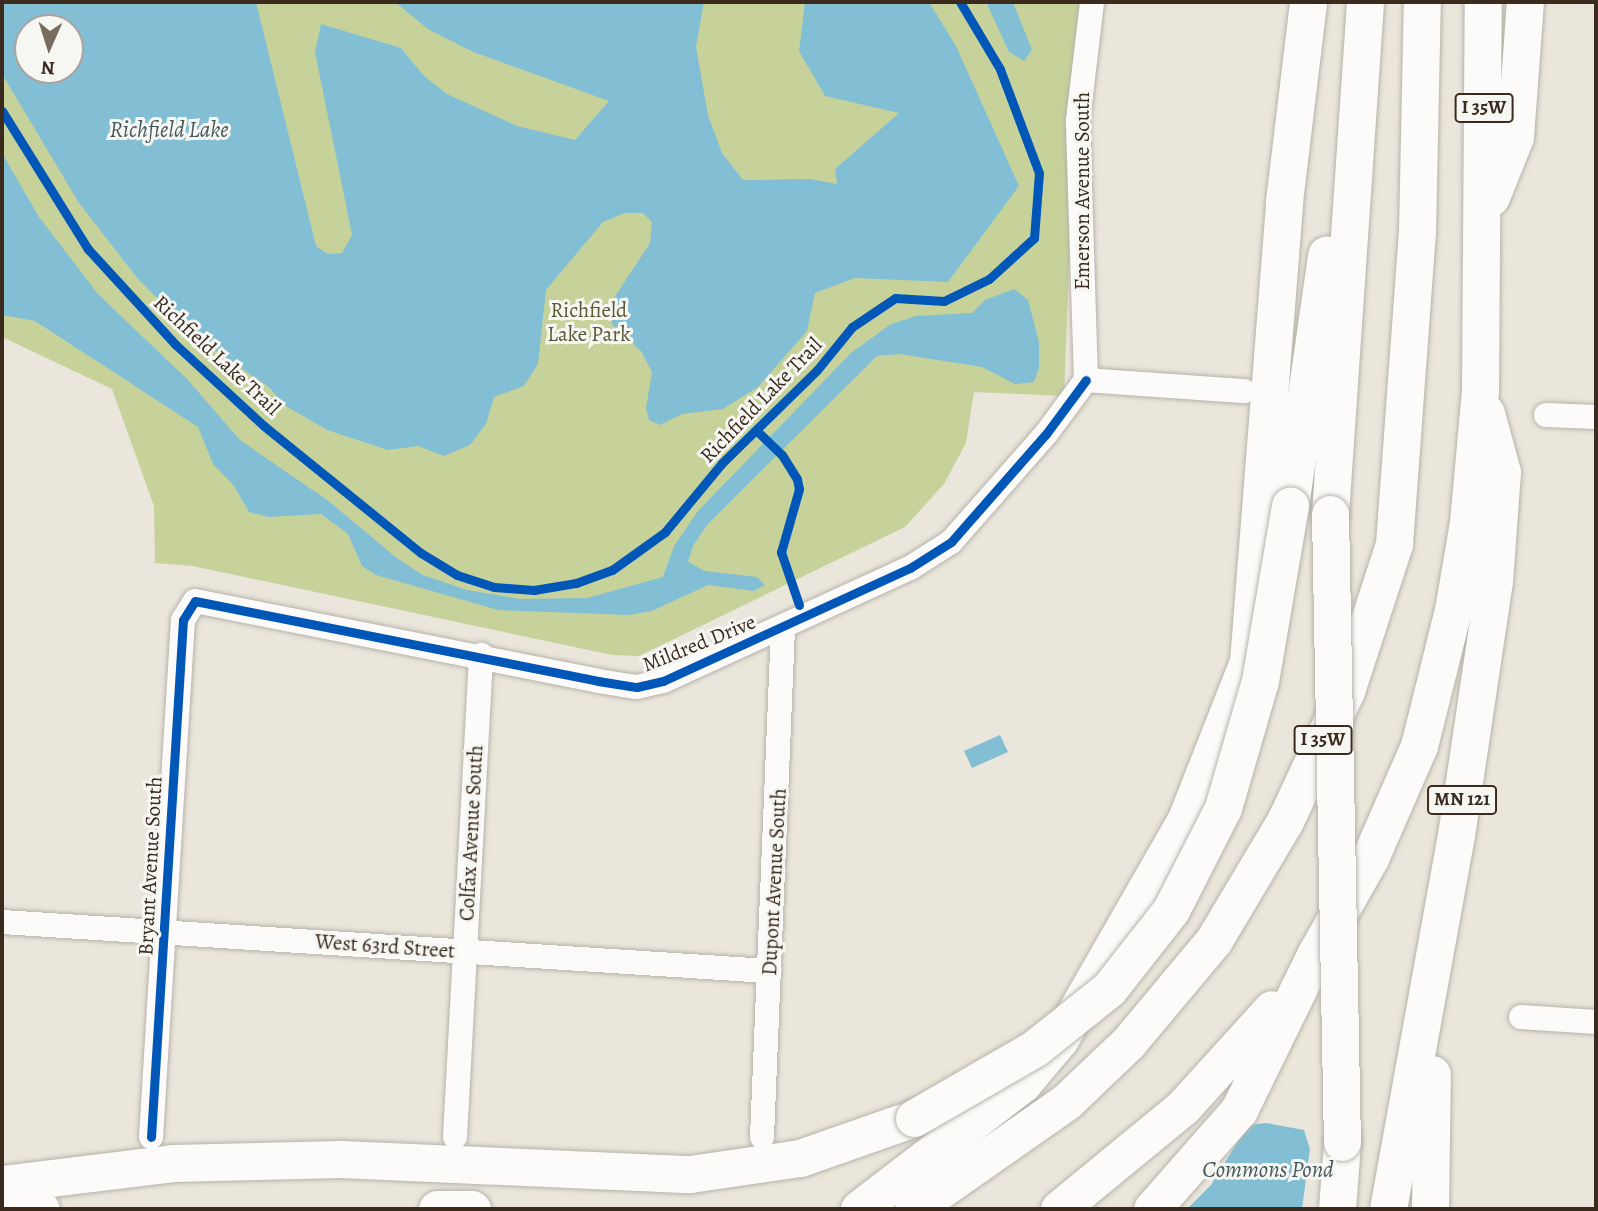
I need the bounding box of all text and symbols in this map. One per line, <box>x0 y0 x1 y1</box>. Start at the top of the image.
north arrow <box>14 14 84 84</box>
text: N <box>40 55 56 81</box>
street label: Emerson Avenue South <box>1069 92 1095 290</box>
road number: I 35W <box>1454 92 1514 124</box>
water label: Richfield Lake <box>110 116 228 144</box>
street label: Richfield Lake Trail <box>148 290 286 420</box>
park label: Richfield Lake Park <box>547 297 631 347</box>
street label: Richfield Lake Trail <box>695 332 827 468</box>
street label: Mildred Drive <box>639 609 759 677</box>
road number: I 35W <box>1293 724 1353 755</box>
street label: Colfax Avenue South <box>454 744 488 922</box>
street label: Bryant Avenue South <box>133 776 167 956</box>
road number: MN 121 <box>1427 785 1497 816</box>
street label: Dupont Avenue South <box>757 788 791 976</box>
street label: West 63rd Street <box>314 929 456 963</box>
water label: Commons Pond <box>1202 1156 1334 1184</box>

